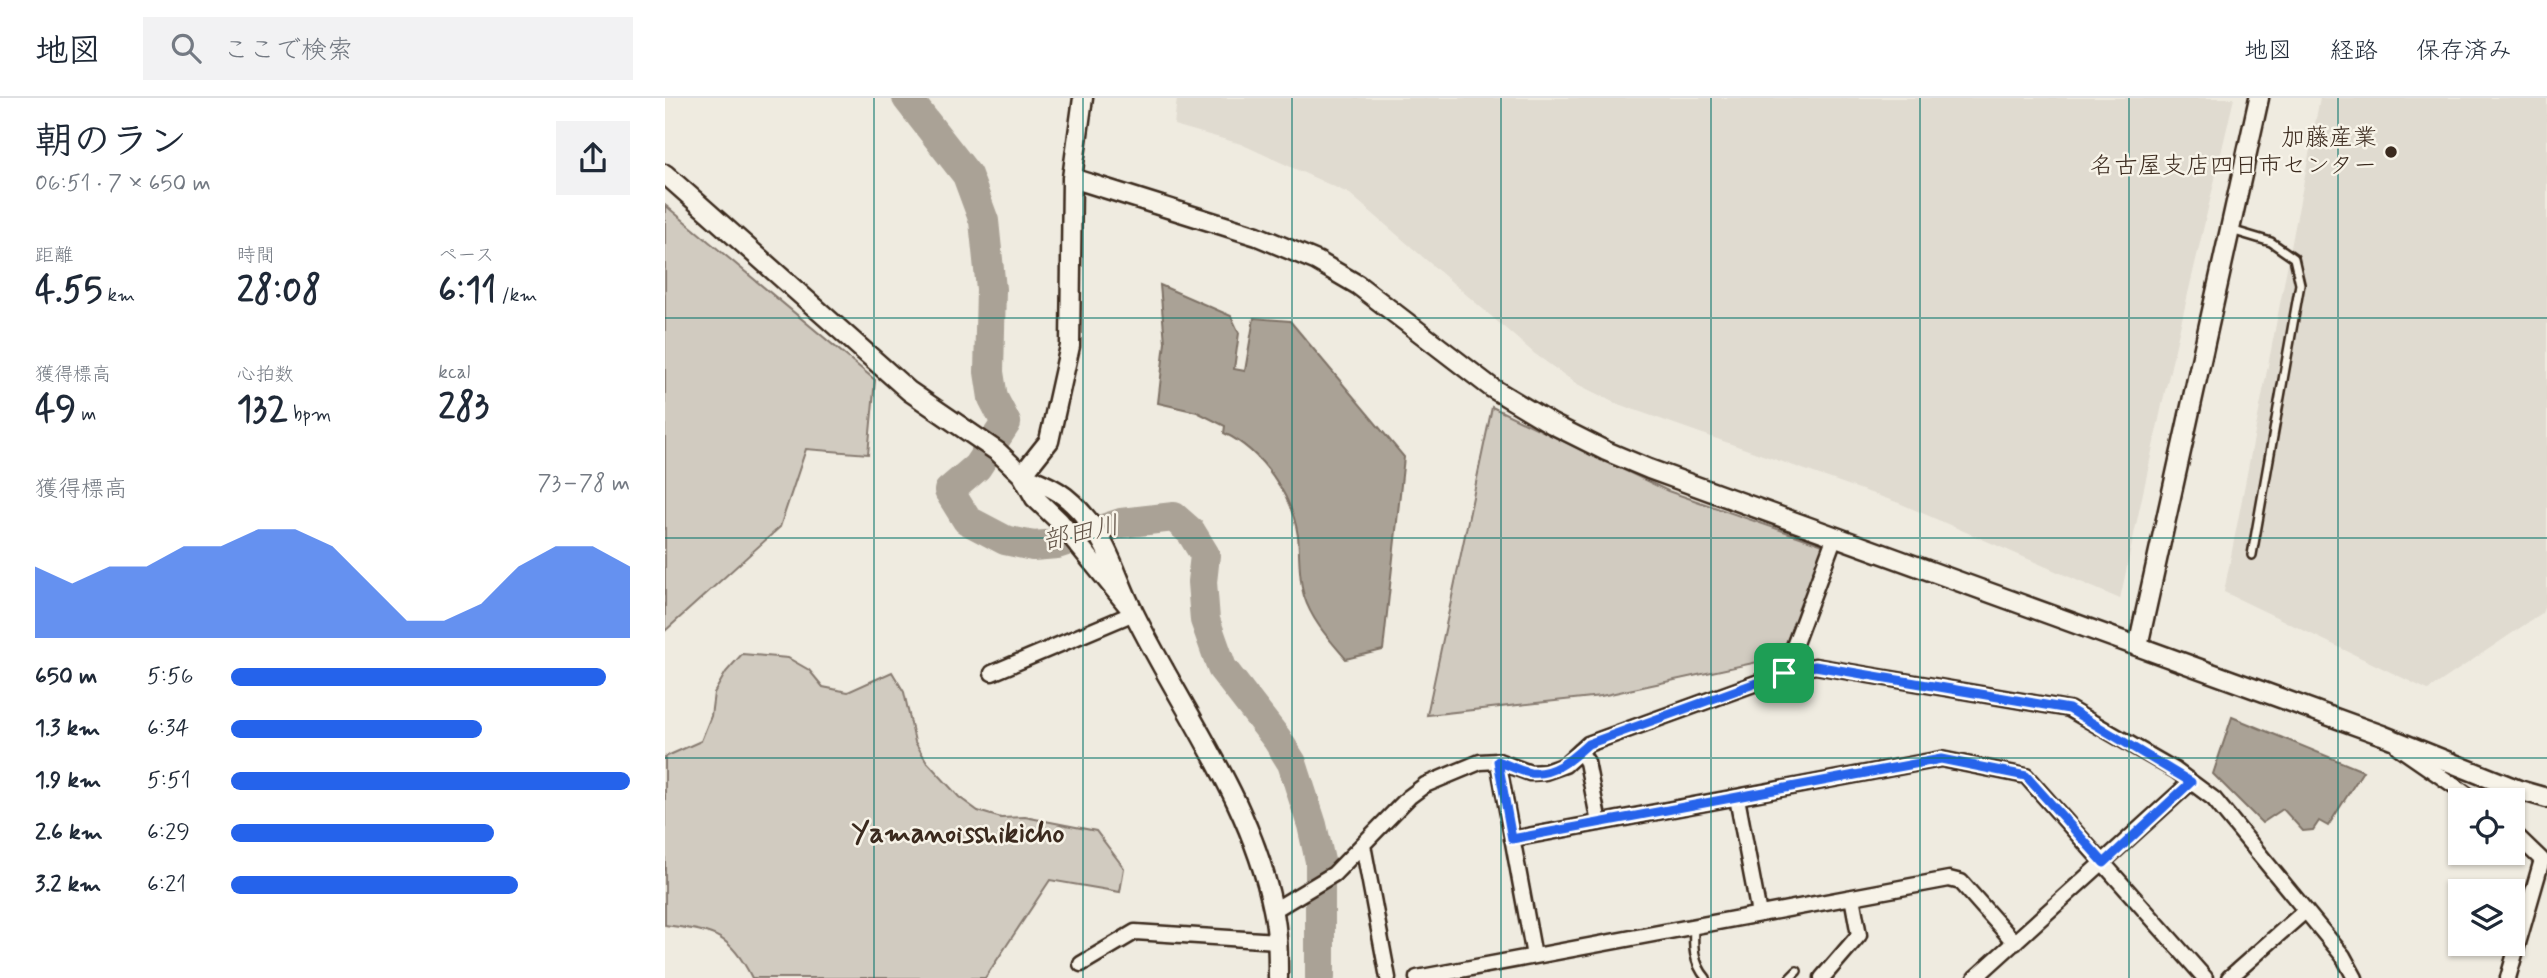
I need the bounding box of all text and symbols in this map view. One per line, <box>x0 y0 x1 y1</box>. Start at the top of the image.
search box <box>143 17 633 80</box>
icon: search <box>167 29 205 67</box>
text: 地図 <box>35 30 101 74</box>
text: ここで検索 <box>223 34 353 68</box>
text: 地図 <box>2244 36 2292 67</box>
text: 経路 <box>2330 36 2378 67</box>
text: 保存済み <box>2416 36 2512 67</box>
text: 朝のラン <box>35 118 187 167</box>
button: share <box>556 121 630 195</box>
place label: 加藤産業 名古屋支店四日市センター <box>2090 123 2377 182</box>
marker: 加藤産業 名古屋支店四日市センター <box>2383 144 2399 160</box>
text: 06:51 · 7 × 650 m <box>35 169 211 199</box>
text: 距離 <box>35 243 73 268</box>
text: 時間 <box>237 243 275 268</box>
text: ペース <box>438 243 494 268</box>
text: 4.55 <box>35 268 102 314</box>
text: 28:08 <box>237 268 321 314</box>
text: 6:11 <box>438 268 496 314</box>
text: km <box>102 283 135 308</box>
text: /km <box>496 283 537 308</box>
text: kcal <box>438 360 470 385</box>
text: 獲得標高 <box>35 362 111 387</box>
text: 心拍数 <box>237 362 294 387</box>
text: 283 <box>438 385 489 431</box>
text: 49 <box>35 387 76 433</box>
text: 132 <box>237 387 288 433</box>
text: m <box>76 402 97 427</box>
text: bpm <box>288 402 331 427</box>
text: 73–78 m <box>538 469 630 499</box>
text: 獲得標高 <box>35 475 127 505</box>
water label: 部田川 <box>1039 509 1123 559</box>
pin <box>1754 643 1814 703</box>
icon: arrive <box>1765 654 1803 692</box>
text: 650 m <box>35 662 97 692</box>
text: 5:56 <box>147 662 193 692</box>
text: 1.3 km <box>35 714 100 744</box>
text: 6:34 <box>147 714 189 744</box>
text: 1.9 km <box>35 766 101 796</box>
text: 5:51 <box>147 766 191 796</box>
map controls <box>2448 788 2525 956</box>
button: locate <box>2448 788 2525 865</box>
district label: Yamanoisshikicho <box>851 816 1065 853</box>
text: 2.6 km <box>35 818 103 848</box>
text: 6:29 <box>147 818 190 848</box>
text: 3.2 km <box>35 870 101 900</box>
text: 6:21 <box>147 870 186 900</box>
button: layers <box>2448 879 2525 956</box>

